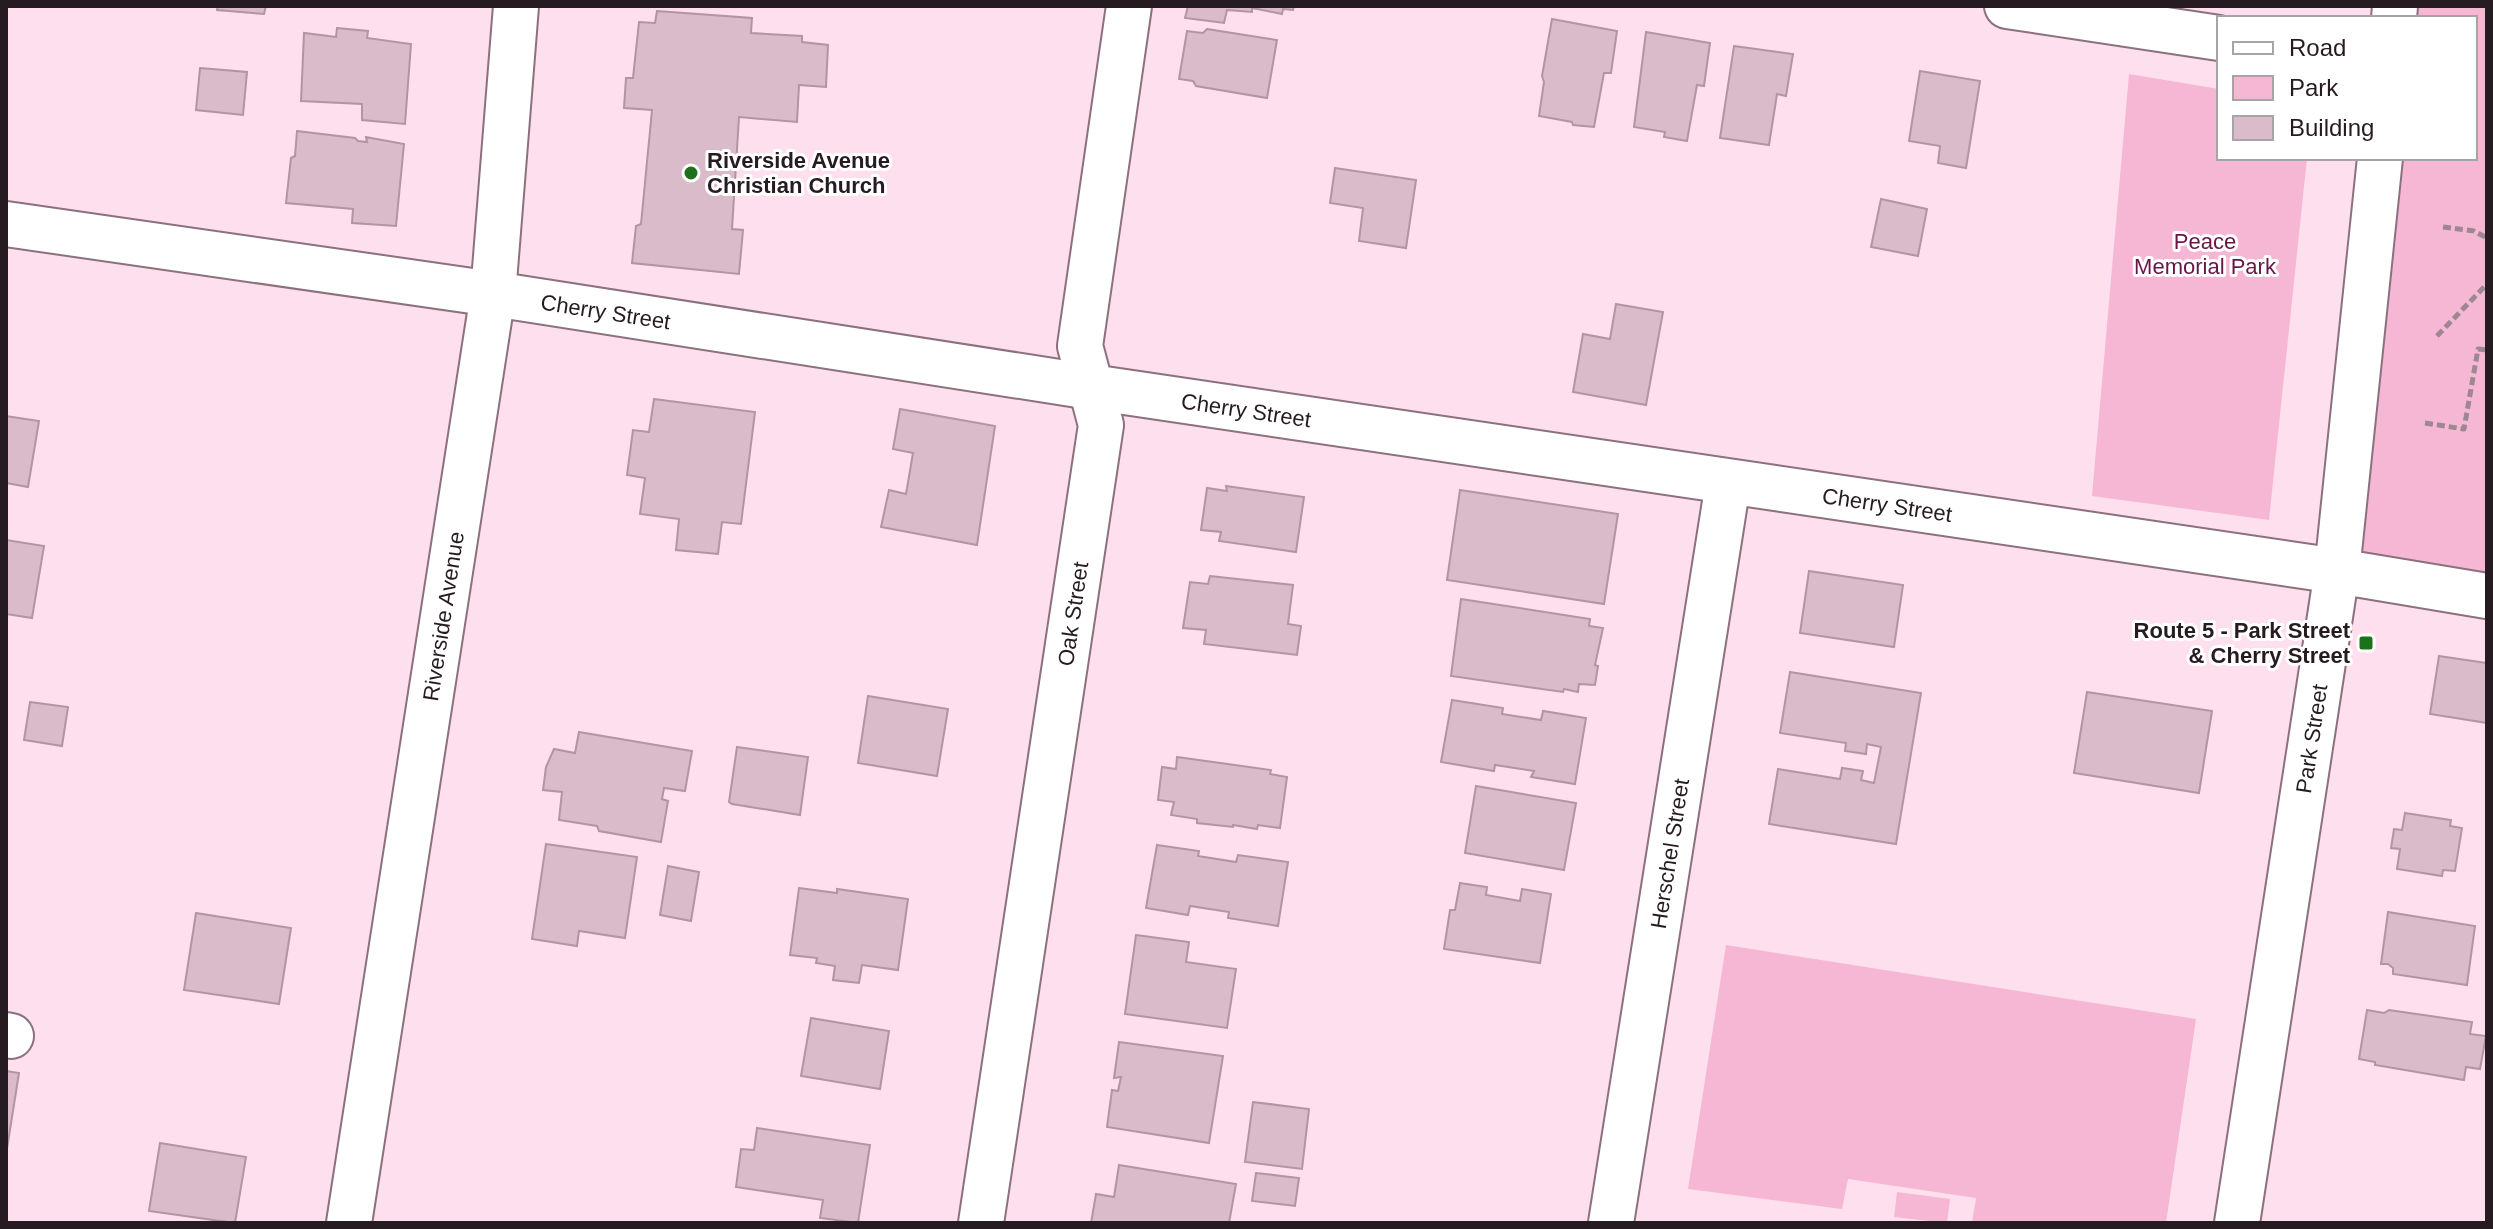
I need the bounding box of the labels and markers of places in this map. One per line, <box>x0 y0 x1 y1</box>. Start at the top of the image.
place label: Riverside Avenue Christian Church <box>707 148 890 198</box>
marker: Riverside Avenue Christian Church <box>682 164 700 182</box>
place label: Route 5 - Park Street & Cherry Street <box>2134 618 2351 668</box>
marker: Route 5 - Park Street & Cherry Street <box>2357 634 2375 652</box>

